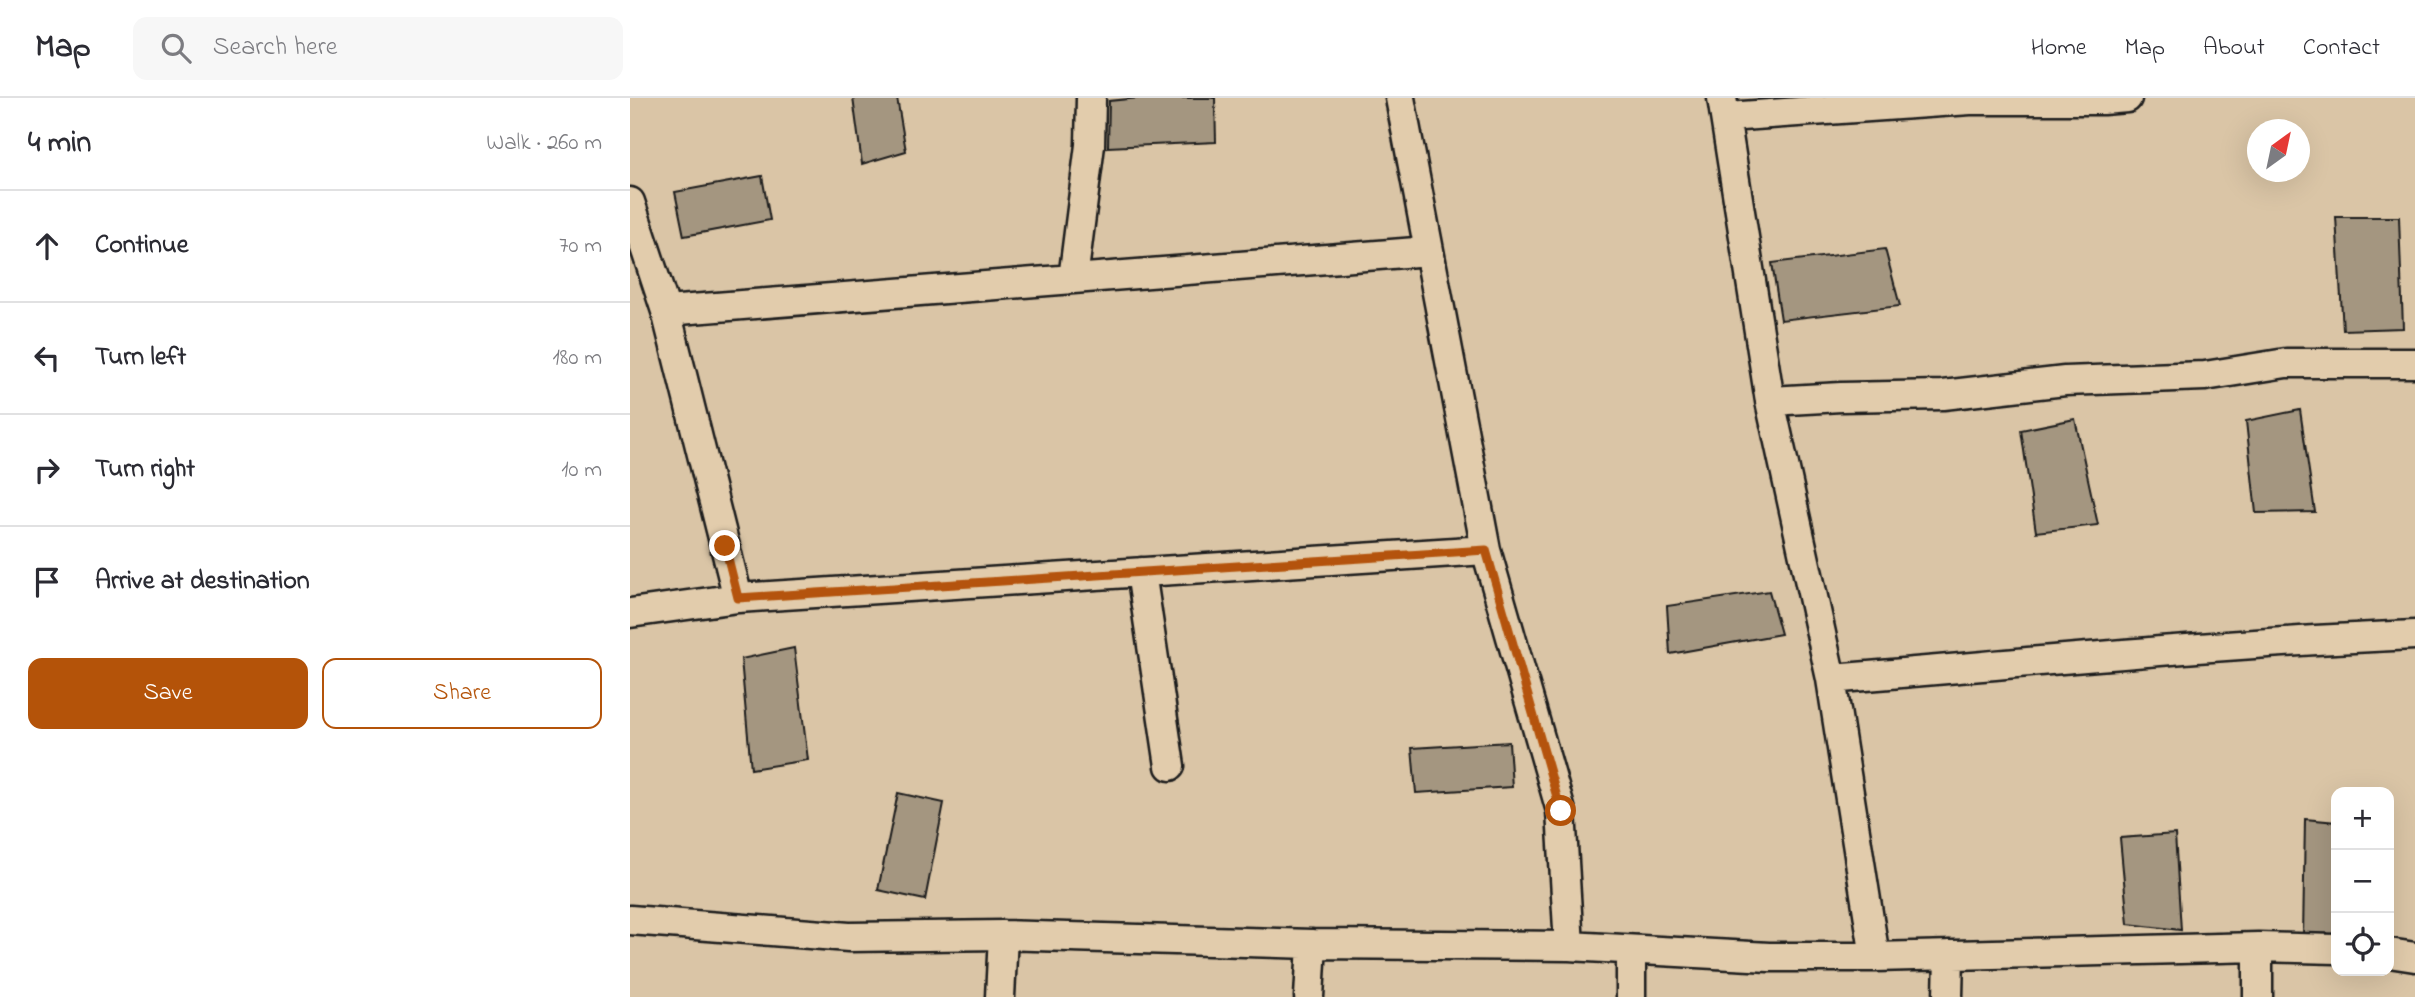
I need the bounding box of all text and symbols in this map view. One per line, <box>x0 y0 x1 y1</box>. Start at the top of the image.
search box <box>133 17 623 80</box>
text: Map <box>35 24 91 72</box>
icon: search <box>157 29 195 67</box>
text: Search here <box>213 29 337 67</box>
text: Home <box>2031 31 2087 66</box>
text: Map <box>2125 31 2165 66</box>
text: About <box>2203 31 2265 66</box>
text: Contact <box>2303 31 2380 66</box>
north arrow <box>2247 119 2310 182</box>
text: 4 min <box>28 122 91 166</box>
text: Walk · 260 m <box>486 127 602 160</box>
icon: ahead <box>28 227 66 265</box>
text: Continue <box>95 227 188 265</box>
text: 70 m <box>559 230 602 263</box>
icon: left <box>28 339 66 377</box>
text: Turn left <box>95 339 186 377</box>
text: 180 m <box>553 342 602 375</box>
icon: right <box>28 451 66 489</box>
text: Turn right <box>95 451 195 489</box>
text: 10 m <box>561 454 602 487</box>
route end <box>709 530 740 561</box>
icon: arrive <box>28 563 66 601</box>
text: Arrive at destination <box>95 563 310 601</box>
button: Save <box>28 658 308 729</box>
button: Share <box>322 658 602 729</box>
map controls <box>2331 787 2394 976</box>
button: + <box>2331 787 2394 850</box>
route start <box>1545 795 1576 826</box>
button: − <box>2331 850 2394 913</box>
button: locate <box>2331 913 2394 976</box>

